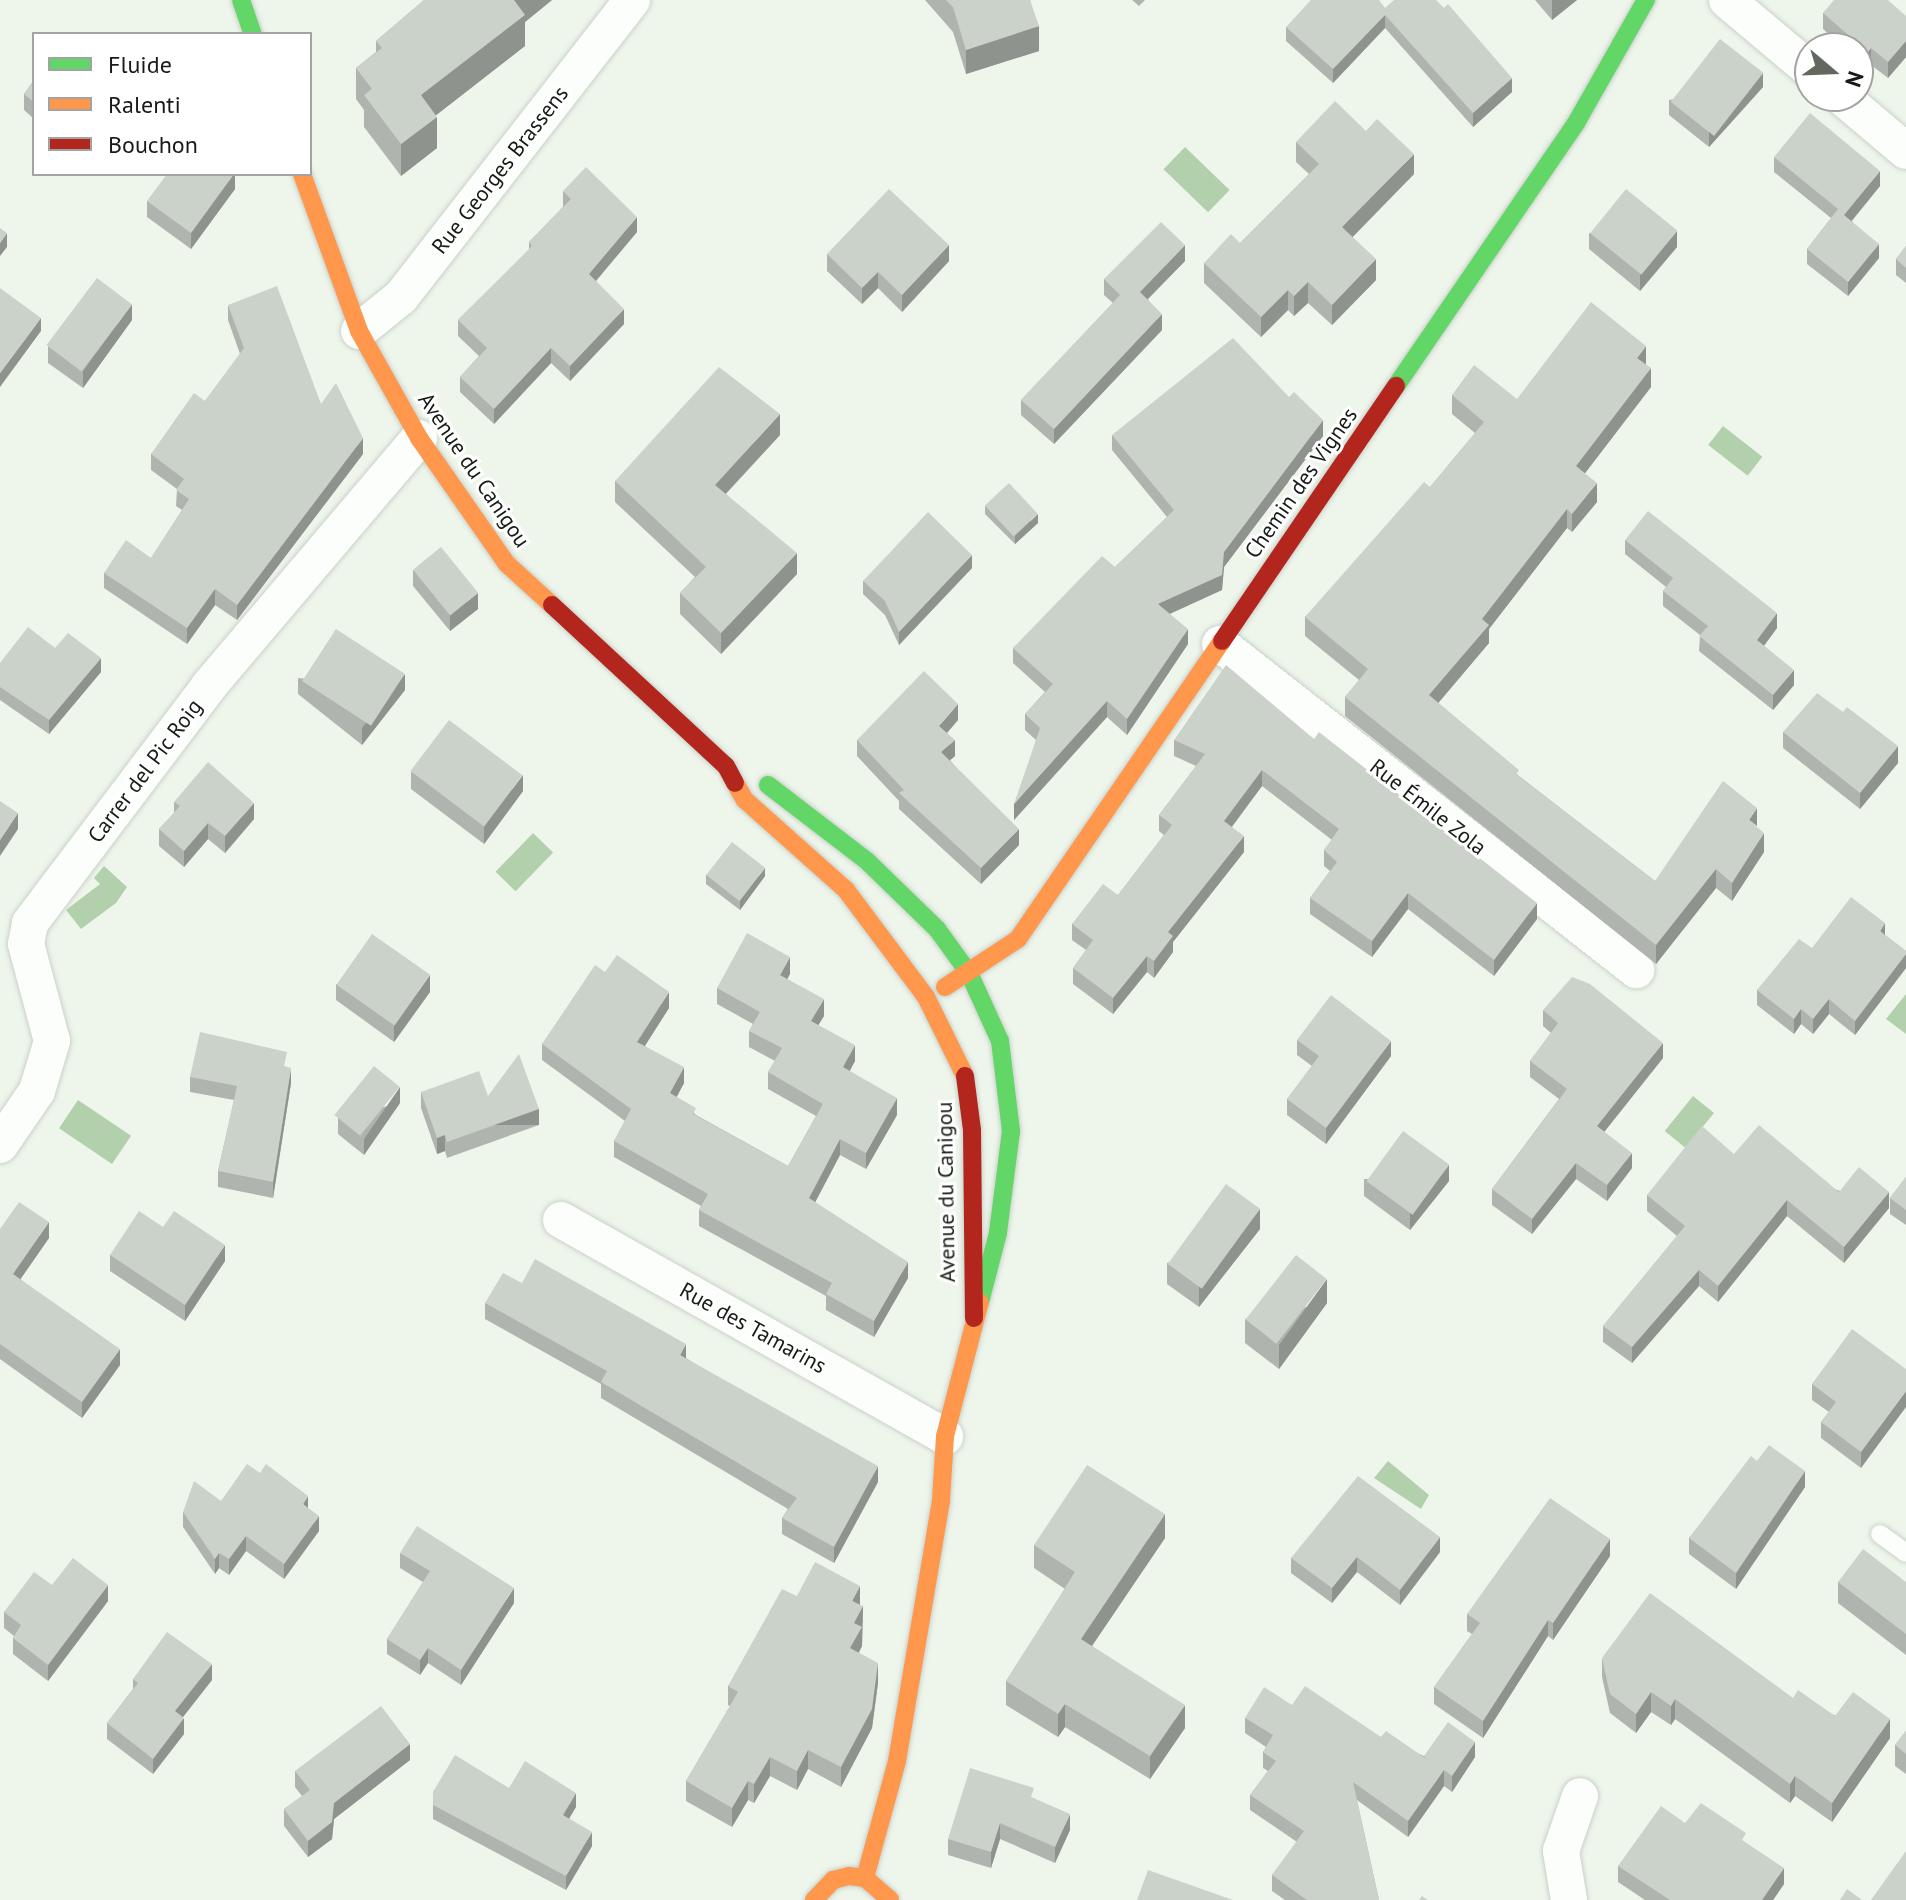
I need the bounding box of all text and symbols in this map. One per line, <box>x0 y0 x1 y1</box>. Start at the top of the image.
legend <box>32 32 312 176</box>
north arrow <box>1794 32 1874 112</box>
text: Fluide <box>108 49 172 80</box>
text: N <box>1839 68 1870 91</box>
street label: Rue Georges Brassens <box>426 81 574 259</box>
text: Ralenti <box>108 89 181 120</box>
text: Bouchon <box>108 129 198 160</box>
street label: Avenue du Canigou <box>413 388 535 552</box>
street label: Chemin des Vignes <box>1239 402 1363 564</box>
street label: Carrer del Pic Roig <box>82 694 208 848</box>
street label: Rue Émile Zola <box>1364 753 1492 861</box>
street label: Avenue du Canigou <box>931 1101 961 1283</box>
street label: Rue des Tamarins <box>675 1277 831 1379</box>

